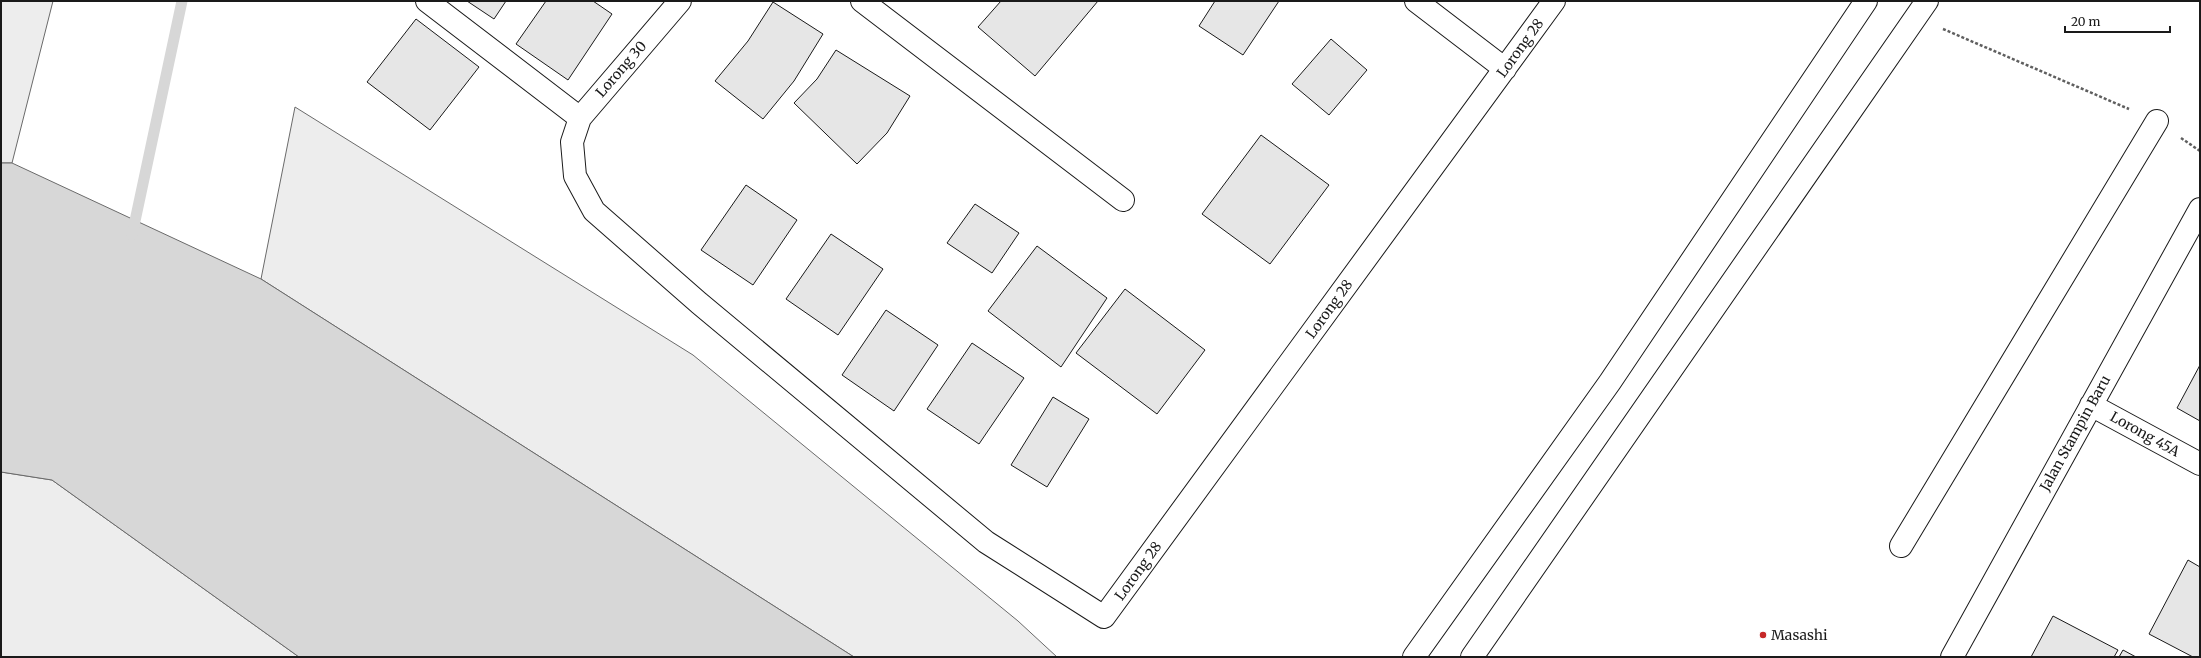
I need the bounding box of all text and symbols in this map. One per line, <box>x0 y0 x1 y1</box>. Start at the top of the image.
scale bar <box>2065 8 2170 34</box>
text: 20 m <box>2071 14 2100 29</box>
street label: Lorong 28 <box>1493 15 1547 81</box>
street label: Lorong 30 <box>592 37 650 101</box>
street label: Lorong 28 <box>1302 276 1356 342</box>
street label: Jalan Stampin Baru <box>2035 372 2114 495</box>
street label: Lorong 45A <box>2107 407 2183 461</box>
street label: Lorong 28 <box>1111 538 1165 604</box>
place label: Masashi <box>1771 626 1828 644</box>
marker: Masashi <box>1758 630 1768 640</box>

